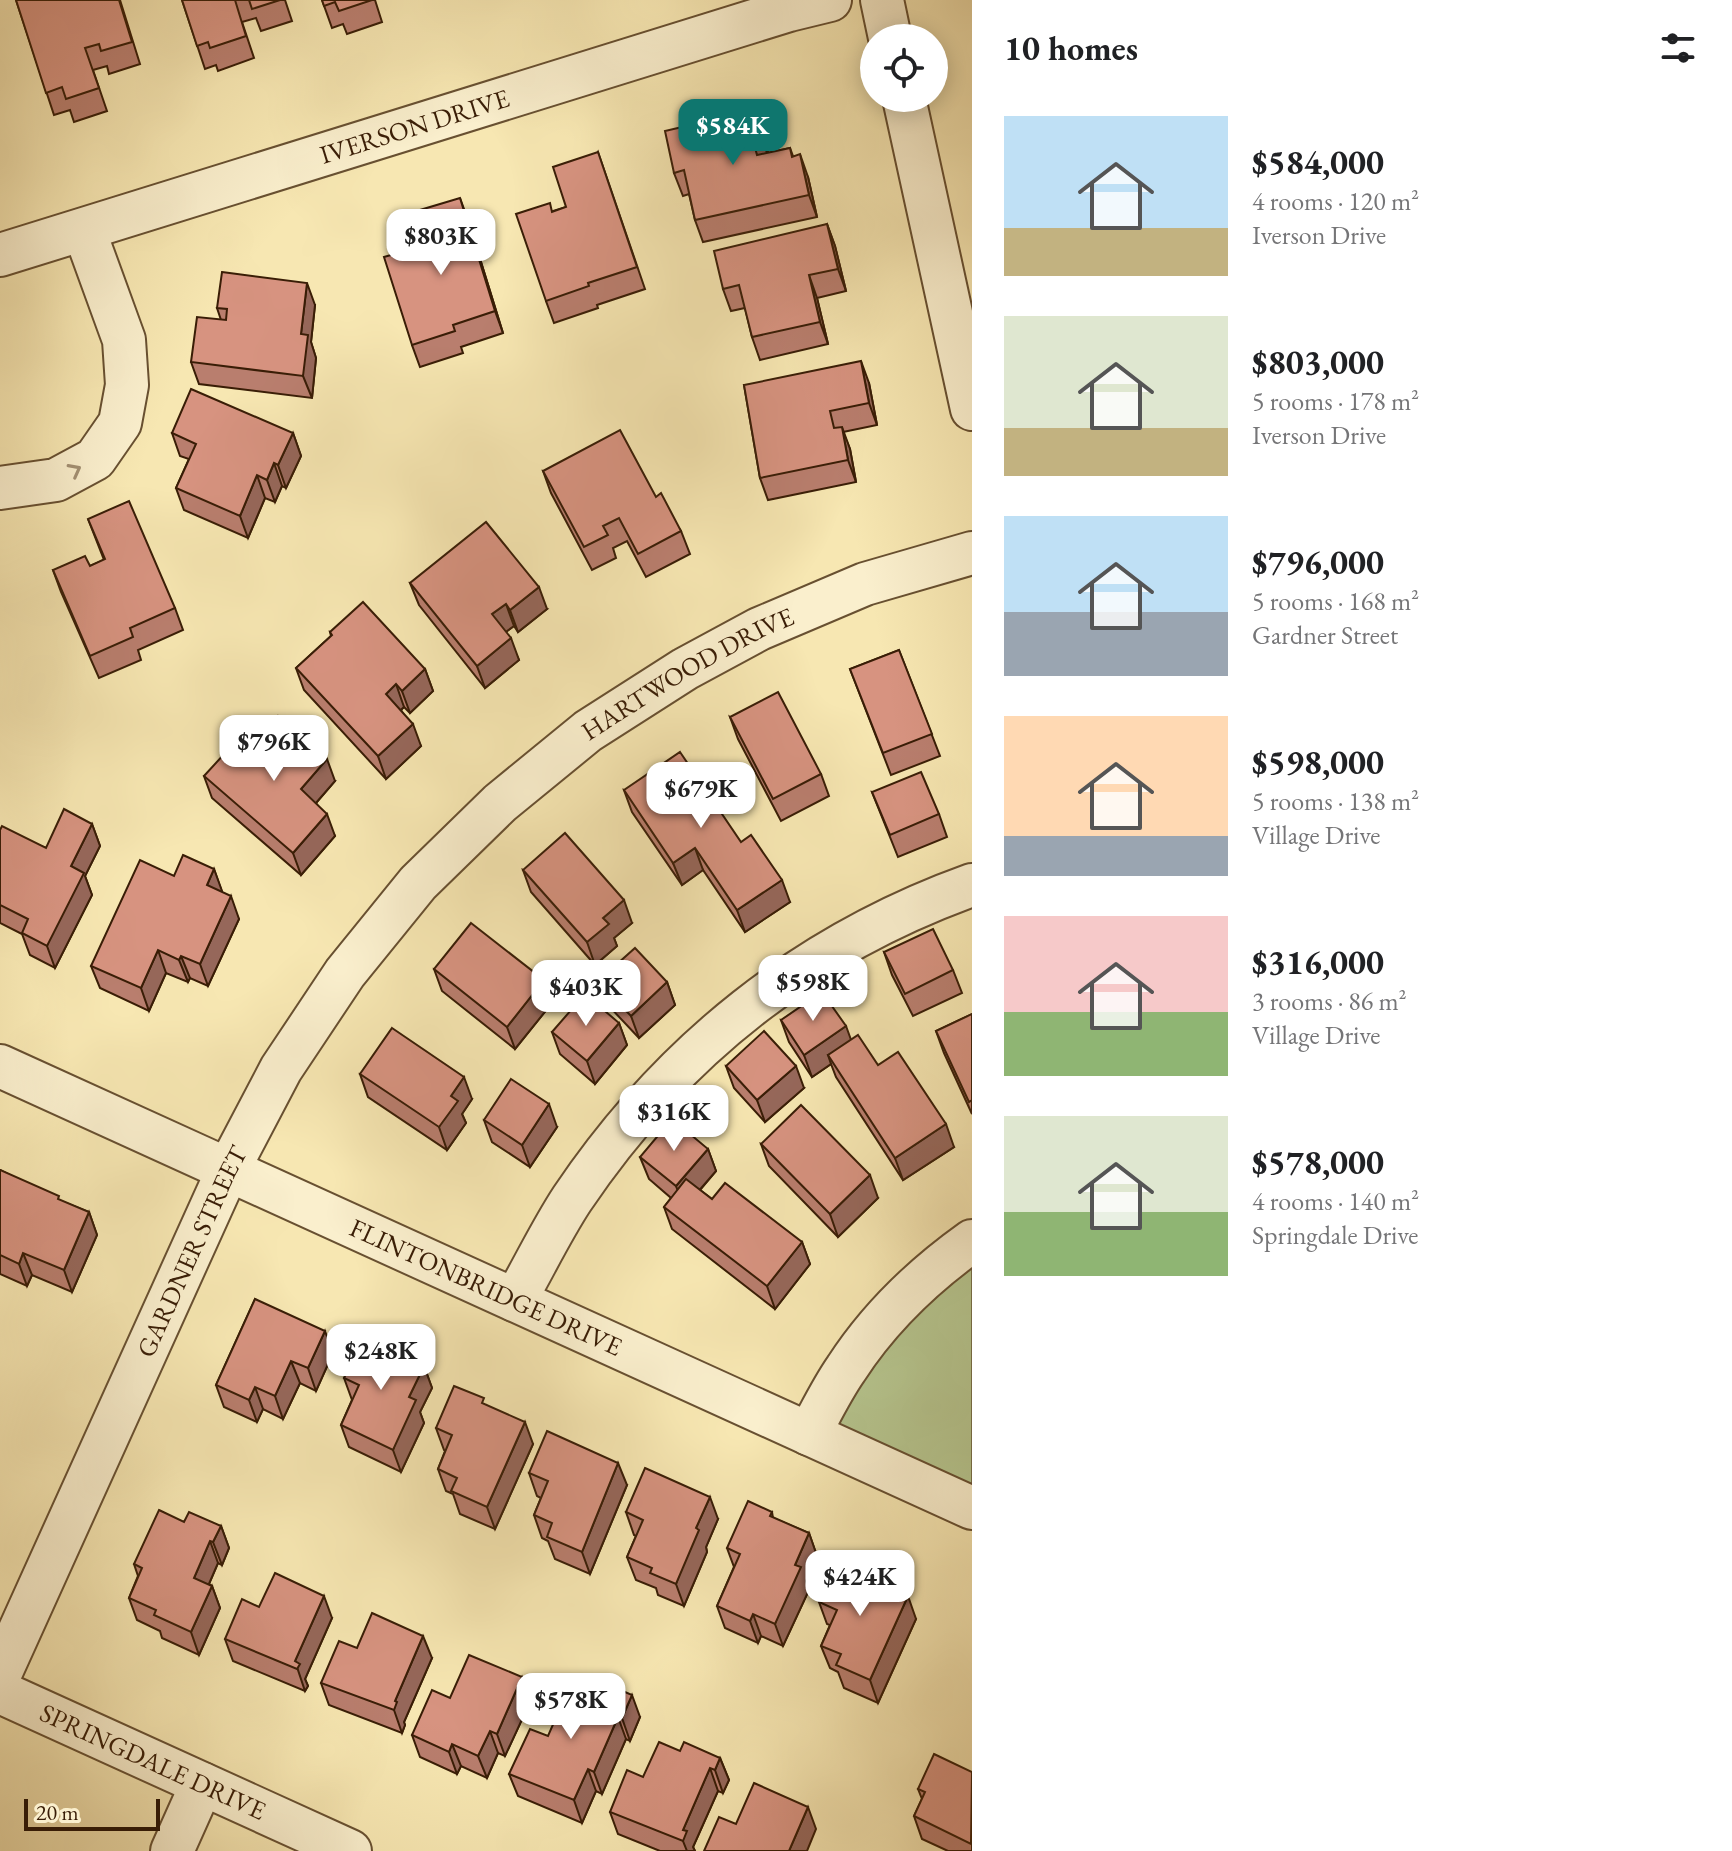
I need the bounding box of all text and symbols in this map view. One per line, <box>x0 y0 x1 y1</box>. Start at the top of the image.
map controls <box>860 24 948 112</box>
button: locate <box>860 24 948 112</box>
text: 10 homes <box>1004 26 1138 70</box>
icon: filters <box>1656 26 1700 70</box>
street label: IVERSON DRIVE <box>316 81 514 172</box>
pin: $584K <box>677 99 789 167</box>
text: $584K <box>696 108 770 142</box>
text: $584,000 <box>1252 140 1384 184</box>
icon: home <box>1068 148 1164 244</box>
text: 4 rooms · 120 m² <box>1252 184 1419 218</box>
pin: $803K <box>385 209 497 277</box>
text: $803K <box>404 218 478 252</box>
text: Iverson Drive <box>1252 218 1386 252</box>
text: $803,000 <box>1252 340 1384 384</box>
icon: home <box>1068 348 1164 444</box>
text: 5 rooms · 178 m² <box>1252 384 1419 418</box>
text: Iverson Drive <box>1252 418 1386 452</box>
one-way arrow <box>66 464 81 479</box>
text: $796,000 <box>1252 540 1384 584</box>
icon: home <box>1068 548 1164 644</box>
text: 5 rooms · 168 m² <box>1252 584 1419 618</box>
street label: HARTWOOD DRIVE <box>575 599 799 748</box>
text: Gardner Street <box>1252 618 1398 652</box>
pin: $796K <box>218 715 330 783</box>
text: $796K <box>237 724 311 758</box>
text: $598,000 <box>1252 740 1384 784</box>
icon: home <box>1068 748 1164 844</box>
pin: $679K <box>645 762 757 830</box>
text: $679K <box>664 771 738 805</box>
text: 5 rooms · 138 m² <box>1252 784 1419 818</box>
text: Village Drive <box>1252 818 1380 852</box>
text: $316,000 <box>1252 940 1384 984</box>
icon: home <box>1068 948 1164 1044</box>
pin: $598K <box>757 955 869 1023</box>
pin: $403K <box>530 960 642 1028</box>
text: $598K <box>776 964 850 998</box>
text: $403K <box>549 969 623 1003</box>
text: 3 rooms · 86 m² <box>1252 984 1407 1018</box>
text: Village Drive <box>1252 1018 1380 1052</box>
pin: $316K <box>618 1085 730 1153</box>
text: $316K <box>637 1094 711 1128</box>
street label: GARDNER STREET <box>129 1139 255 1363</box>
text: $578,000 <box>1252 1140 1384 1184</box>
icon: home <box>1068 1148 1164 1244</box>
text: 4 rooms · 140 m² <box>1252 1184 1419 1218</box>
street label: FLINTONBRIDGE DRIVE <box>345 1210 628 1364</box>
text: Springdale Drive <box>1252 1218 1418 1252</box>
pin: $248K <box>325 1324 437 1392</box>
text: $248K <box>344 1333 418 1367</box>
pin: $424K <box>804 1550 916 1618</box>
text: $424K <box>823 1559 897 1593</box>
pin: $578K <box>515 1673 627 1741</box>
text: $578K <box>534 1682 608 1716</box>
street label: SPRINGDALE DRIVE <box>35 1695 272 1828</box>
scale bar <box>24 1795 160 1831</box>
text: 20 m <box>36 1798 79 1827</box>

